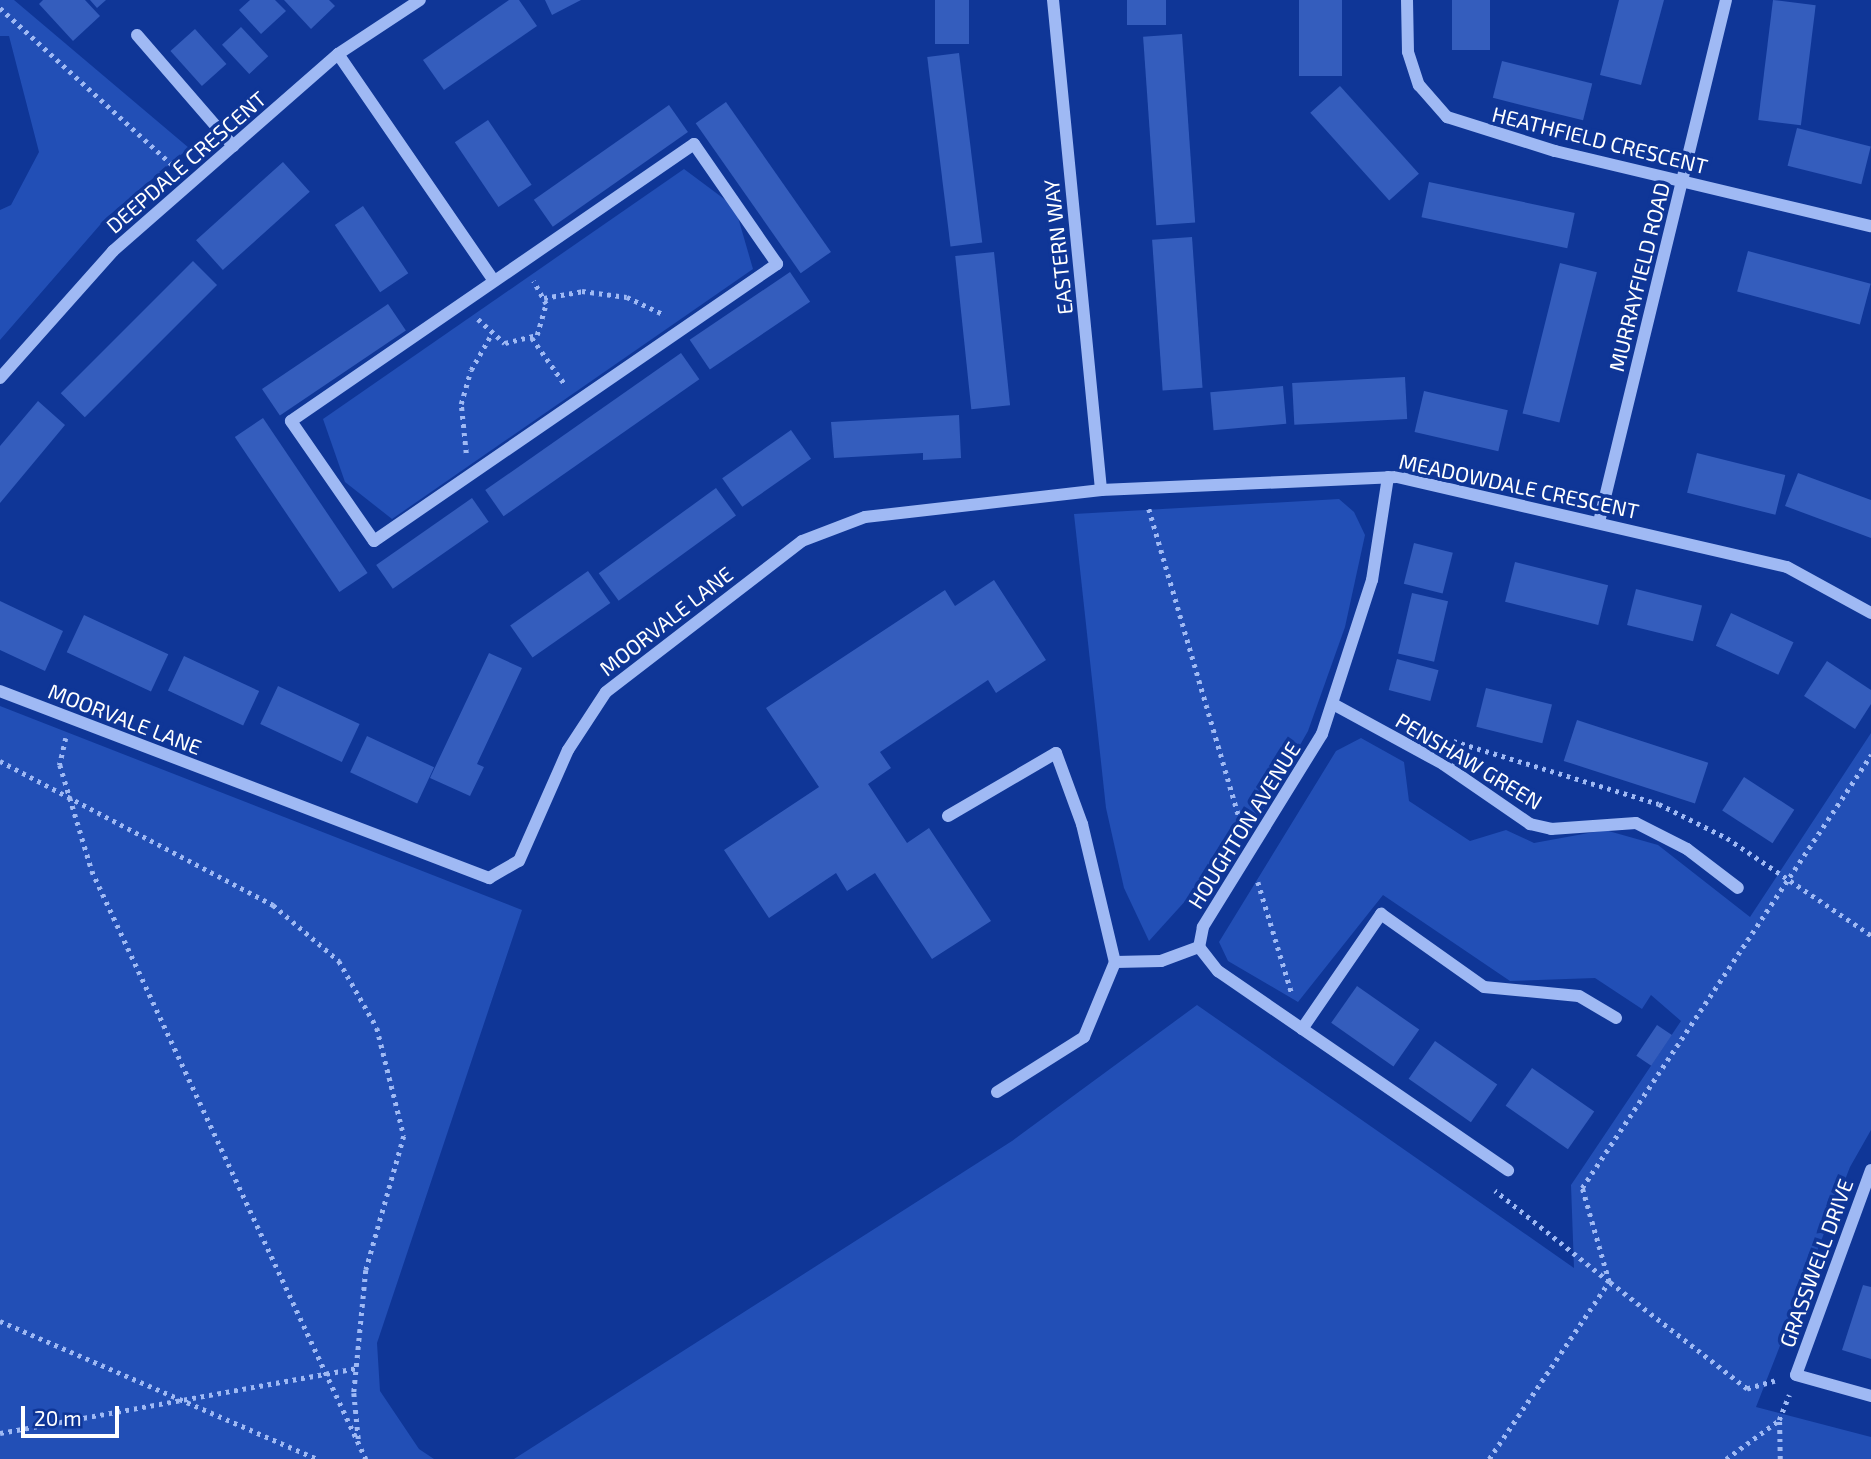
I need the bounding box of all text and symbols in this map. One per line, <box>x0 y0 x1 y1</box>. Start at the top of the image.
street label: DEEPDALE CRESCENT <box>101 86 271 238</box>
street label: HEATHFIELD CRESCENT <box>1490 101 1710 179</box>
street label: EASTERN WAY <box>1038 178 1078 316</box>
street label: MURRAYFIELD ROAD <box>1603 180 1675 374</box>
street label: MEADOWDALE CRESCENT <box>1397 448 1641 524</box>
street label: MOORVALE LANE <box>594 561 738 681</box>
street label: MOORVALE LANE <box>45 678 205 760</box>
street label: PENSHAW GREEN <box>1391 707 1547 815</box>
street label: HOUGHTON AVENUE <box>1182 737 1306 913</box>
street label: GRASSWELL DRIVE <box>1774 1175 1858 1351</box>
scale bar <box>24 1392 122 1436</box>
text: 20 m <box>34 1405 82 1430</box>

